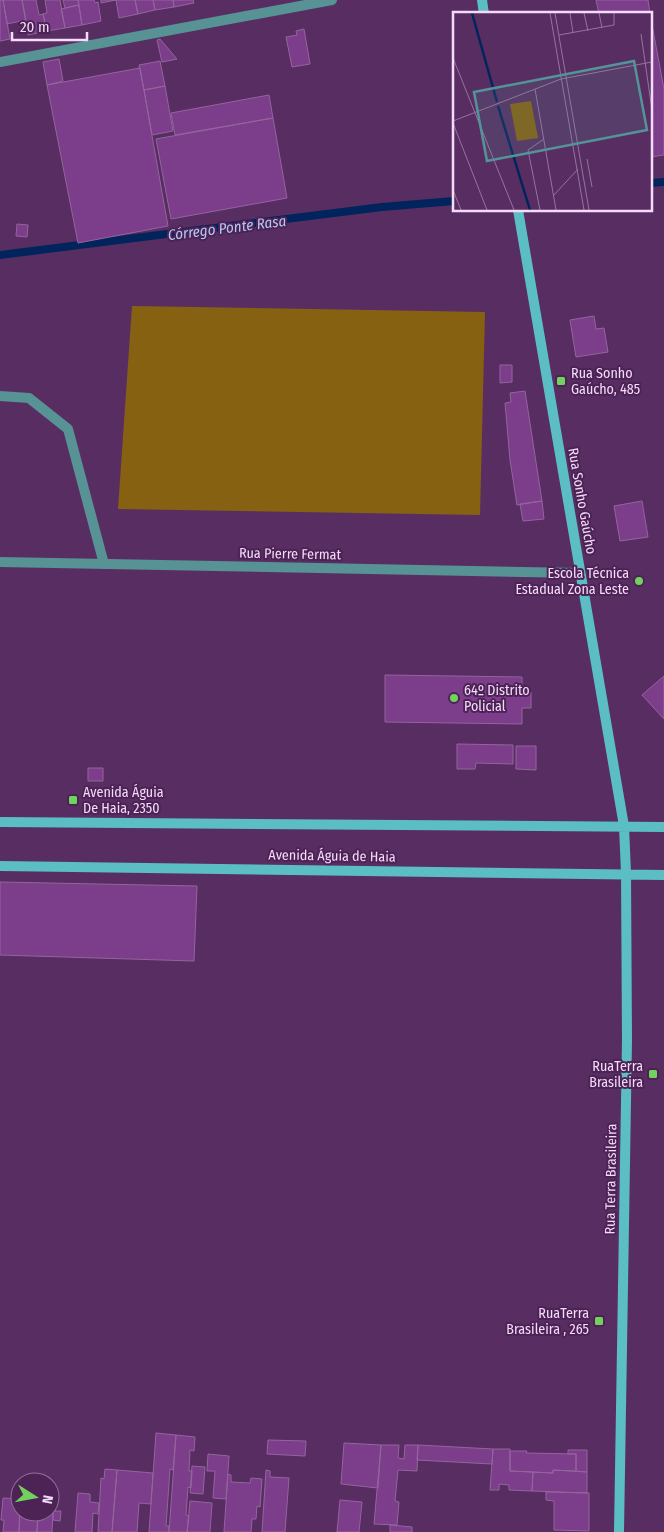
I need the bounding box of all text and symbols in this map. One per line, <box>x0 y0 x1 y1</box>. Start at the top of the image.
scale bar <box>12 10 88 42</box>
inset map <box>453 12 652 211</box>
text: 20 m <box>20 18 50 36</box>
water label: Córrego Ponte Rasa <box>167 212 287 244</box>
place label: Rua Sonho Gaúcho, 485 <box>571 365 640 398</box>
marker: Rua Sonho Gaúcho, 485 <box>555 375 567 387</box>
street label: Rua Sonho Gaúcho <box>564 446 600 556</box>
street label: Rua Pierre Fermat <box>239 545 342 563</box>
place label: Escola Técnica Estadual Zona Leste <box>515 565 629 598</box>
marker: Escola Técnica Estadual Zona Leste <box>633 575 645 587</box>
place label: 64º Distrito Policial <box>464 682 530 715</box>
marker: 64º Distrito Policial <box>448 692 460 704</box>
place label: Avenida Águia De Haia, 2350 <box>83 783 164 817</box>
marker: Avenida Águia De Haia, 2350 <box>67 794 79 806</box>
street label: Avenida Águia de Haia <box>268 845 396 866</box>
place label: RuaTerra Brasileira <box>589 1058 643 1091</box>
marker: RuaTerra Brasileira <box>647 1068 659 1080</box>
street label: Rua Terra Brasileira <box>602 1123 620 1235</box>
place label: RuaTerra Brasileira , 265 <box>506 1305 589 1338</box>
marker: RuaTerra Brasileira , 265 <box>593 1315 605 1327</box>
north arrow <box>10 1472 60 1522</box>
text: N <box>38 1494 56 1505</box>

